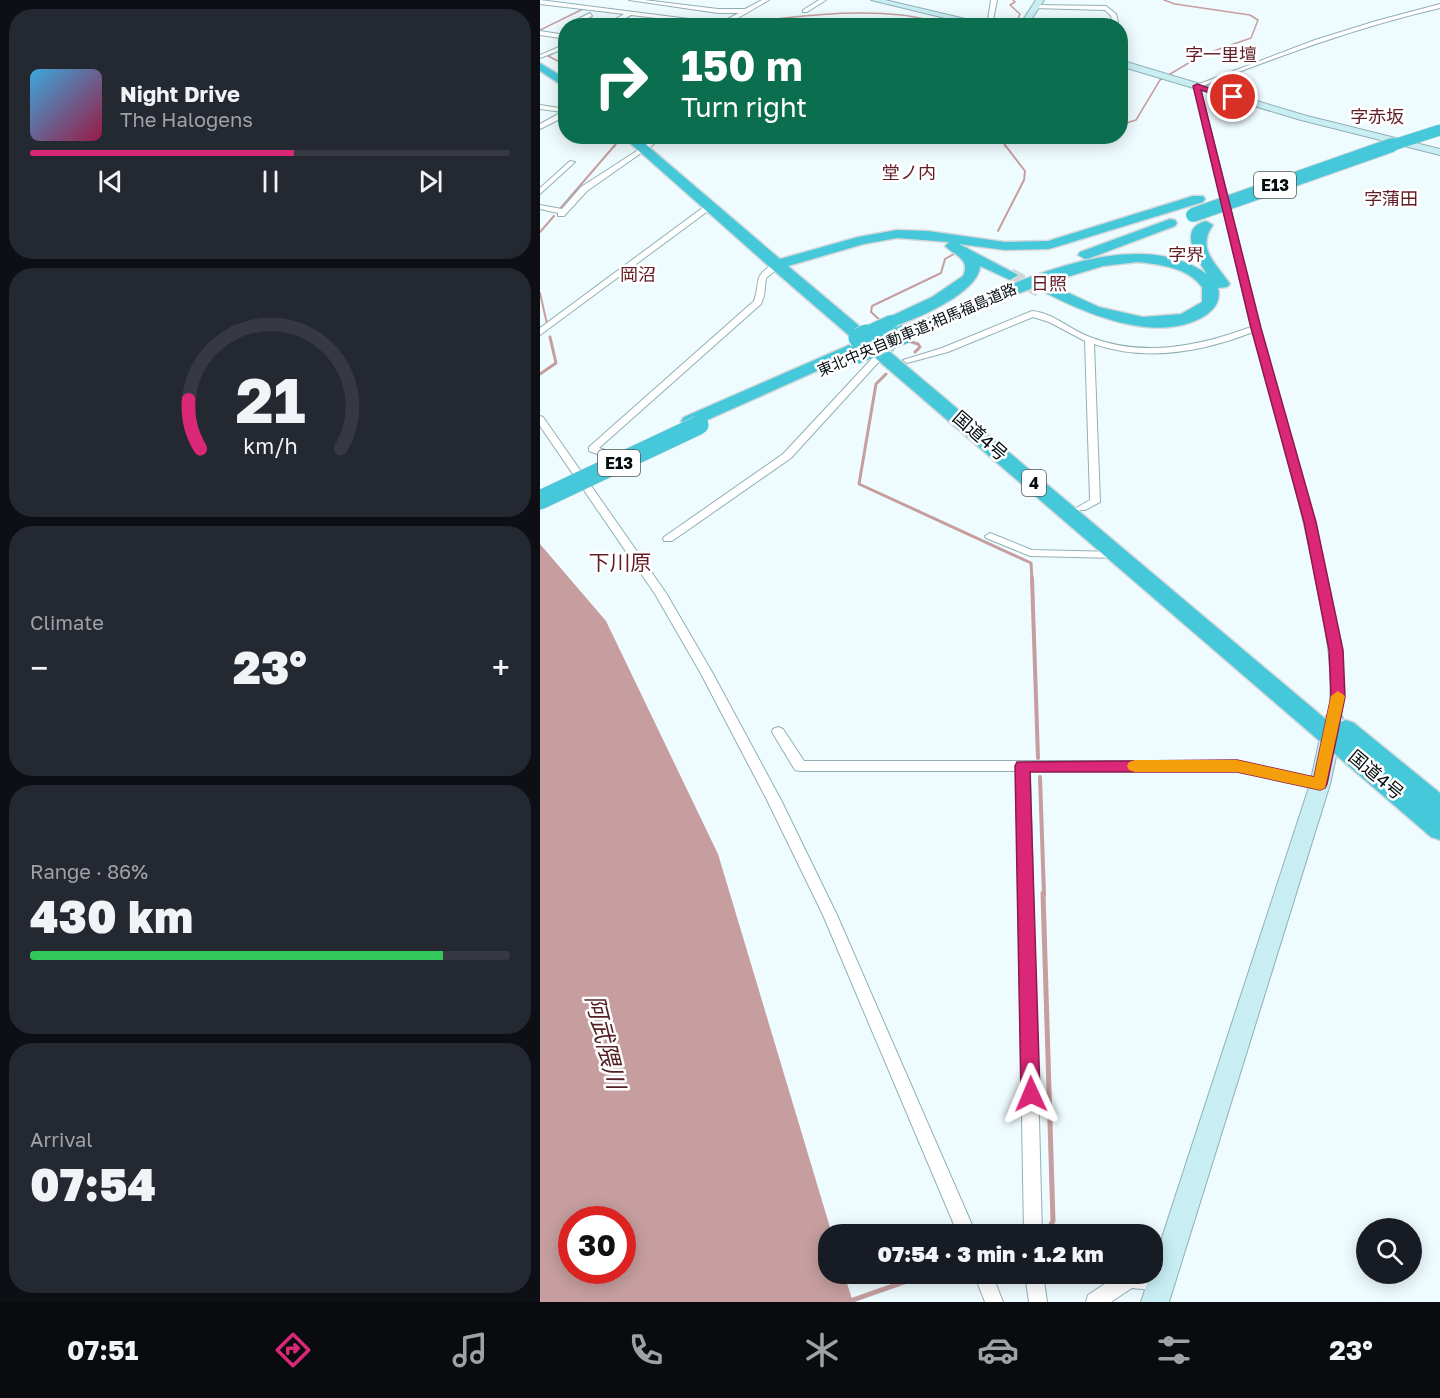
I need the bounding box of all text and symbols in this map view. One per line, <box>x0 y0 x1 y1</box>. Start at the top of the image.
text: 150 m <box>681 40 803 90</box>
icon: right <box>582 42 660 120</box>
district label: 字一里壇 <box>1185 43 1257 65</box>
pin <box>1207 71 1258 122</box>
text: Night Drive <box>120 80 240 107</box>
icon: arrive <box>1216 80 1249 113</box>
text: Turn right <box>681 91 807 123</box>
district label: 字赤坂 <box>1350 105 1404 127</box>
text: The Halogens <box>120 107 253 131</box>
district label: 堂ノ内 <box>882 161 936 183</box>
icon: previous <box>94 165 127 198</box>
icon: pause <box>254 165 287 198</box>
icon: next <box>414 165 447 198</box>
road number: E13 <box>1254 172 1296 198</box>
district label: 字蒲田 <box>1364 187 1418 209</box>
district label: 字界 <box>1168 243 1204 265</box>
district label: 岡沼 <box>620 263 656 285</box>
district label: 日照 <box>1031 272 1067 294</box>
street label: 東北中央自動車道;相馬福島道路 <box>814 279 1019 379</box>
text: 21 <box>235 363 305 438</box>
street label: 国道4号 <box>949 406 1012 465</box>
text: km/h <box>243 434 297 460</box>
road number: E13 <box>598 450 640 476</box>
road number: 4 <box>1022 470 1046 496</box>
district label: 下川原 <box>589 549 652 575</box>
text: Climate <box>30 610 104 634</box>
text: 23° <box>233 640 307 694</box>
text: − <box>30 648 48 687</box>
text: + <box>492 648 510 687</box>
street label: 国道4号 <box>1345 745 1409 804</box>
text: Range · 86% <box>30 859 148 883</box>
text: 430 km <box>30 889 193 943</box>
water label: 阿武隈川 <box>581 992 633 1095</box>
position arrow <box>999 1062 1063 1126</box>
text: Arrival <box>30 1127 93 1151</box>
text: 07:54 <box>30 1157 156 1211</box>
speed limit sign: 30 <box>558 1206 636 1284</box>
map controls <box>1356 1218 1422 1284</box>
button: search <box>1356 1218 1422 1284</box>
text: 07:54 · 3 min · 1.2 km <box>877 1240 1104 1267</box>
icon: directions <box>272 1329 314 1371</box>
icon: music <box>449 1329 491 1371</box>
icon: phone <box>625 1329 667 1371</box>
icon: climate <box>801 1329 843 1371</box>
icon: car <box>977 1329 1019 1371</box>
icon: filters <box>1153 1329 1195 1371</box>
text: 07:51 <box>67 1334 138 1366</box>
text: 23° <box>1329 1334 1373 1366</box>

